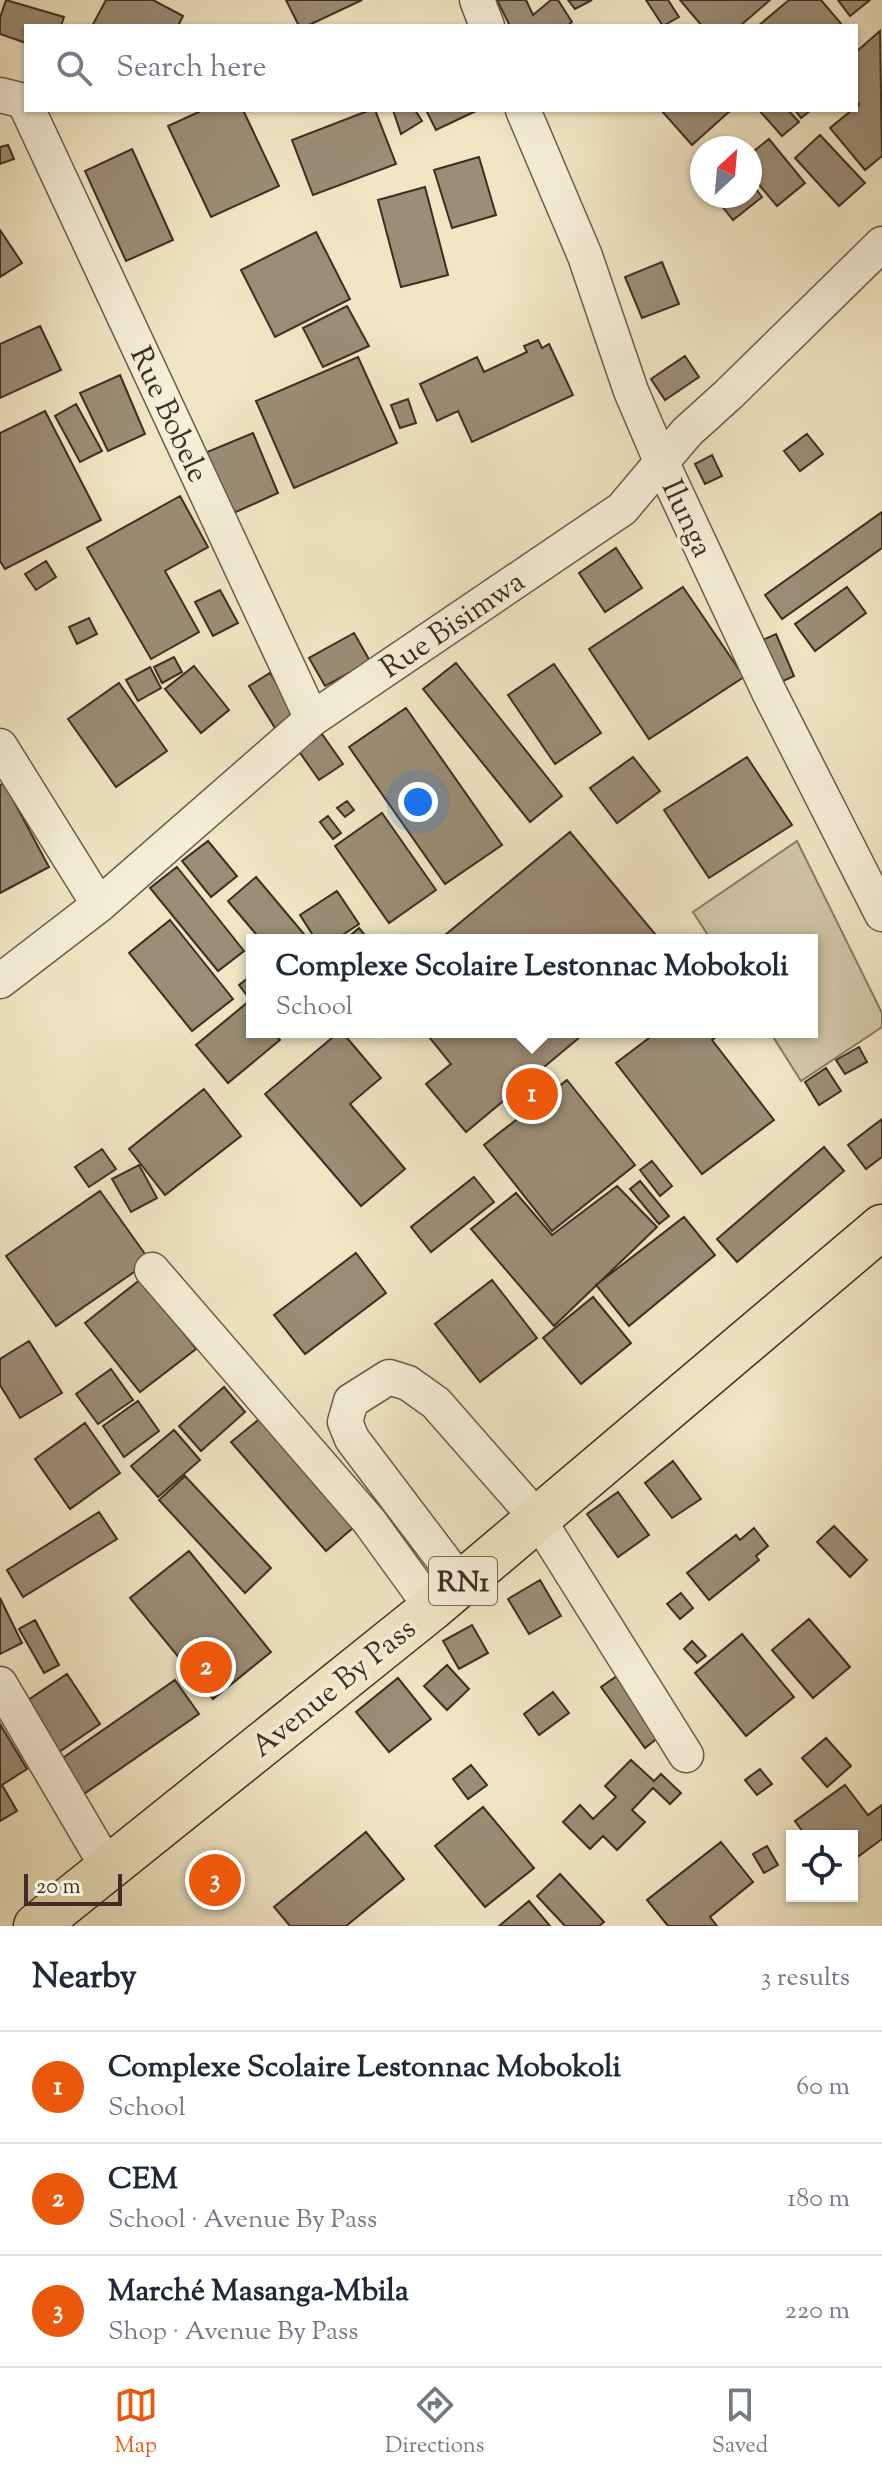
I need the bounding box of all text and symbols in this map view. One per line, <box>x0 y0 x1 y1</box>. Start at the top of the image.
search box <box>24 24 858 112</box>
icon: search <box>52 46 96 90</box>
text: Search here <box>116 47 266 90</box>
north arrow <box>690 136 762 208</box>
street label: Rue Bobele <box>117 340 218 490</box>
street label: Ilunga <box>649 473 722 565</box>
street label: Rue Bisimwa <box>372 562 534 690</box>
your location <box>398 782 438 822</box>
popup <box>246 934 818 1038</box>
text: Complexe Scolaire Lestonnac Mobokoli <box>275 946 789 989</box>
text: School <box>275 989 353 1026</box>
pin: 1 <box>506 1064 558 1124</box>
road number: RN1 <box>429 1557 497 1605</box>
street label: Avenue By Pass <box>243 1609 426 1769</box>
pin: 2 <box>180 1637 232 1697</box>
map controls <box>786 1830 858 1902</box>
button: locate <box>786 1830 858 1902</box>
pin: 3 <box>189 1850 241 1910</box>
scale bar <box>24 1870 122 1906</box>
text: 20 m <box>36 1872 81 1904</box>
text: Nearby <box>32 1954 137 2003</box>
text: 3 results <box>761 1960 850 1997</box>
text: Complexe Scolaire Lestonnac Mobokoli <box>108 2047 621 2090</box>
text: 1 <box>54 2069 62 2106</box>
text: 60 m <box>796 2069 850 2106</box>
text: School <box>108 2090 186 2127</box>
text: CEM <box>108 2159 178 2202</box>
text: 2 <box>52 2181 64 2218</box>
text: 180 m <box>787 2181 850 2218</box>
text: School · Avenue By Pass <box>108 2202 377 2239</box>
text: Marché Masanga-Mbila <box>108 2271 409 2314</box>
text: 3 <box>53 2293 63 2330</box>
text: 220 m <box>785 2293 850 2330</box>
text: Shop · Avenue By Pass <box>108 2314 359 2351</box>
tab: Map <box>114 2383 158 2463</box>
tab: Directions <box>385 2383 484 2463</box>
tab: Saved <box>712 2383 768 2463</box>

